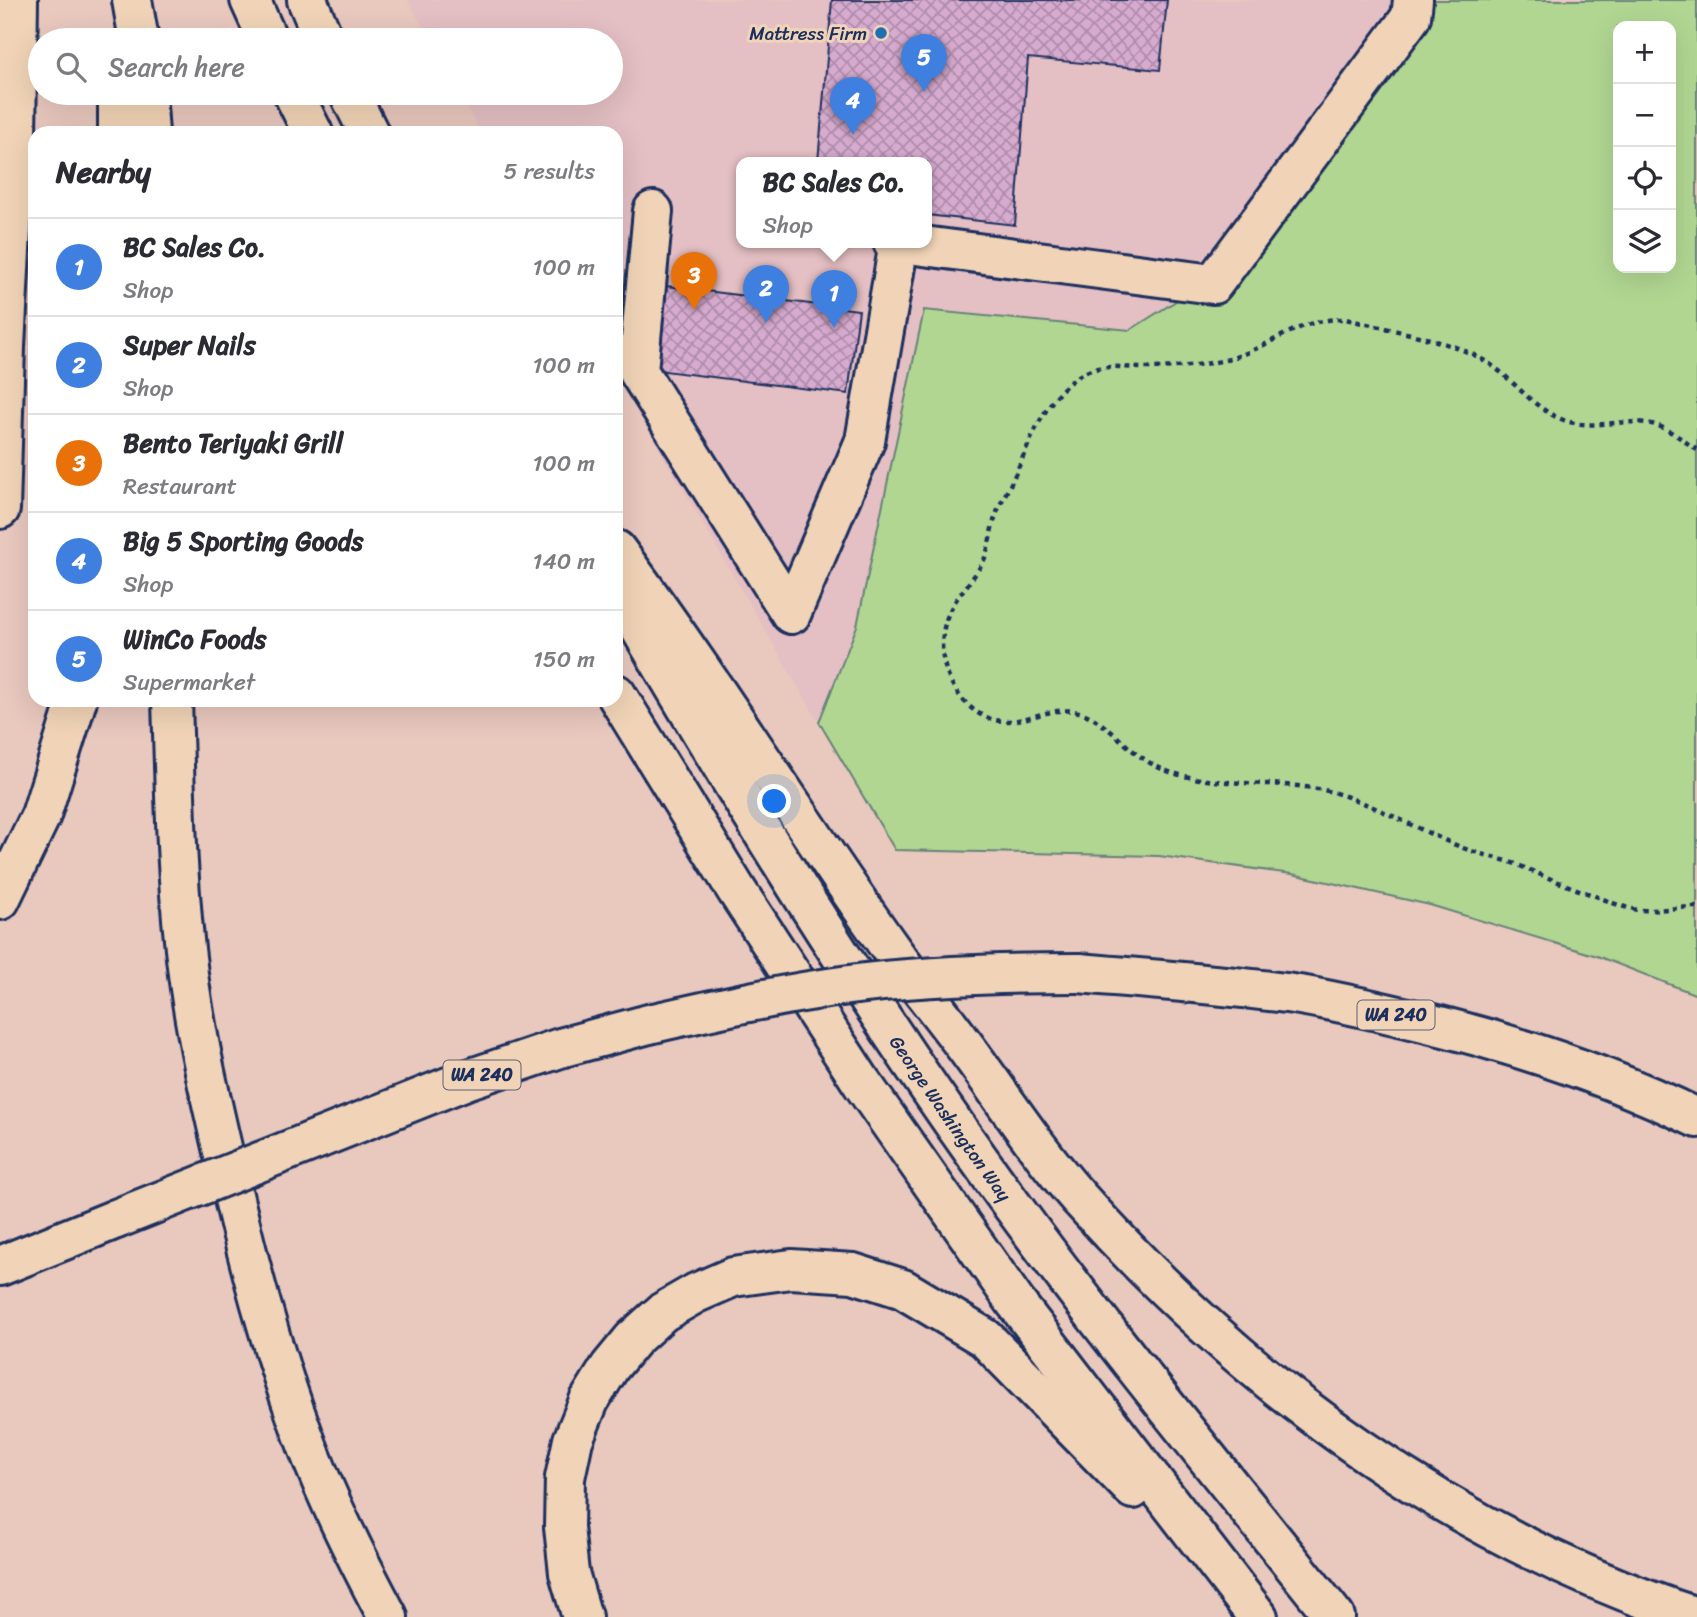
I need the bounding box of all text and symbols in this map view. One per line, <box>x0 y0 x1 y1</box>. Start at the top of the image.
place label: Mattress Firm <box>749 17 867 50</box>
map controls <box>1613 21 1676 273</box>
button: + <box>1613 21 1676 84</box>
marker: Mattress Firm <box>873 25 889 41</box>
search box <box>28 28 623 105</box>
pin: 5 <box>901 34 947 92</box>
text: Search here <box>108 44 245 90</box>
icon: search <box>52 48 90 86</box>
pin: 4 <box>830 77 876 135</box>
button: − <box>1613 84 1676 147</box>
text: Nearby <box>56 145 151 199</box>
button: locate <box>1613 147 1676 210</box>
text: 5 results <box>504 151 595 192</box>
popup <box>736 157 932 248</box>
text: BC Sales Co. <box>763 159 905 205</box>
text: Shop <box>763 205 813 246</box>
button: layers <box>1613 210 1676 273</box>
text: BC Sales Co. <box>123 224 266 270</box>
text: 1 <box>74 247 84 288</box>
text: 100 m <box>532 247 595 288</box>
pin: 3 <box>671 252 717 310</box>
pin: 2 <box>743 265 789 323</box>
text: Shop <box>123 270 173 311</box>
pin: 1 <box>811 270 857 328</box>
text: Super Nails <box>123 322 256 368</box>
text: 2 <box>72 345 86 386</box>
text: 100 m <box>532 345 595 386</box>
text: Shop <box>123 368 173 409</box>
text: Bento Teriyaki Grill <box>123 420 343 466</box>
text: 3 <box>73 443 85 484</box>
text: 100 m <box>532 443 595 484</box>
text: Restaurant <box>123 466 237 507</box>
text: Big 5 Sporting Goods <box>123 518 363 564</box>
text: 4 <box>72 541 86 582</box>
text: 140 m <box>533 541 595 582</box>
text: Shop <box>123 564 173 605</box>
text: WinCo Foods <box>123 616 266 662</box>
text: 5 <box>72 639 86 680</box>
text: 150 m <box>533 639 595 680</box>
text: Supermarket <box>123 662 255 703</box>
your location <box>757 784 791 818</box>
road number: WA 240 <box>1358 1000 1434 1030</box>
street label: George Washington Way <box>881 1028 1021 1209</box>
road number: WA 240 <box>444 1060 520 1090</box>

